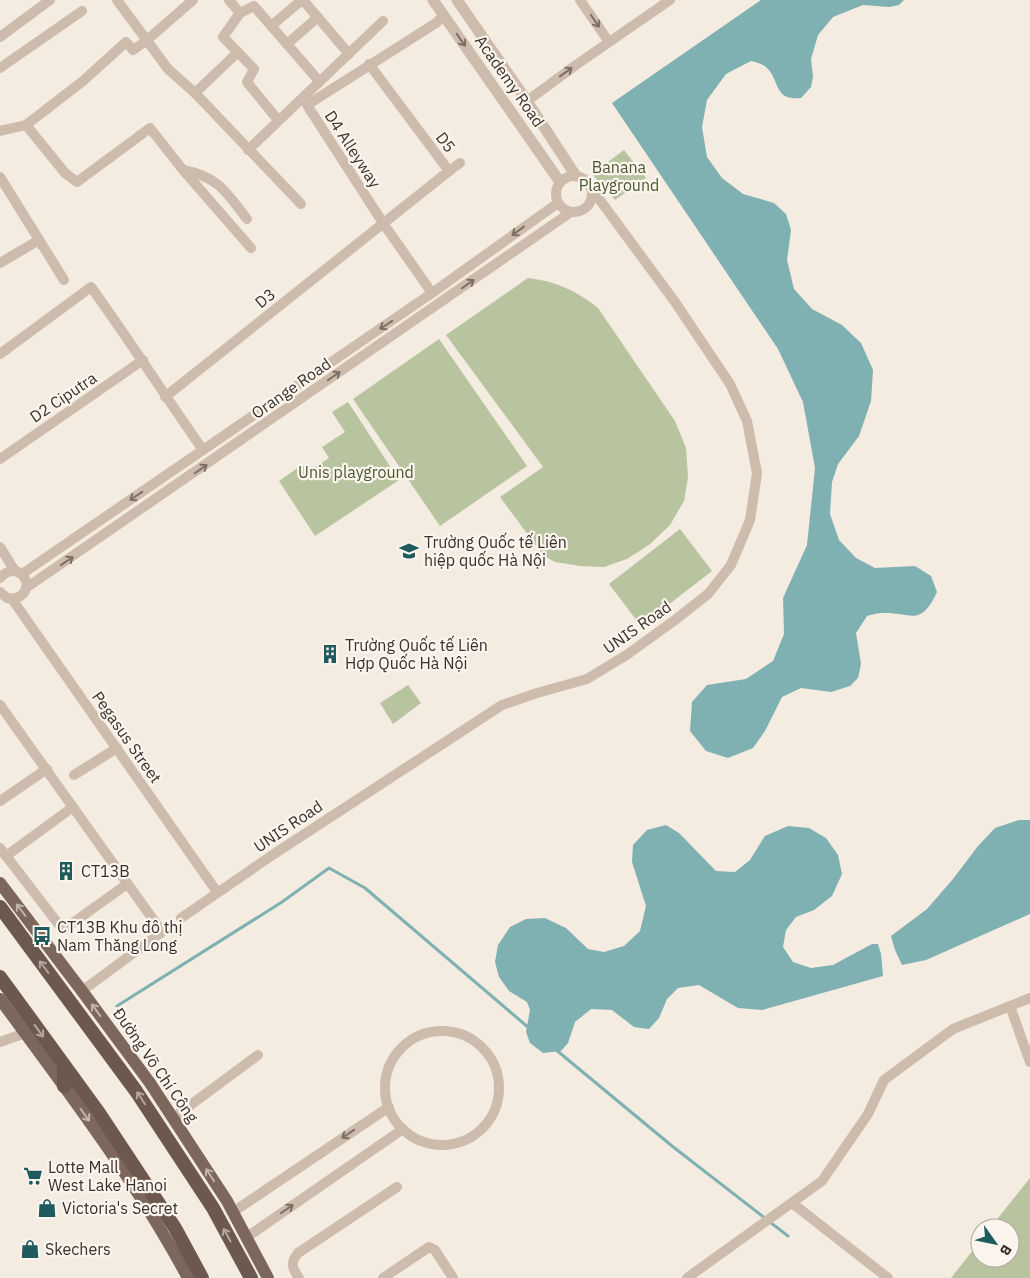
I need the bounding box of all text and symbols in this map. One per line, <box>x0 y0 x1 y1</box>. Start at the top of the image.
one-way arrow <box>590 14 600 28</box>
street label: Academy Road <box>471 31 549 131</box>
one-way arrow <box>456 33 466 47</box>
one-way arrow <box>559 67 573 77</box>
street label: D4 Alleyway <box>321 107 385 191</box>
street label: D5 <box>432 128 460 156</box>
park label: Banana Playground <box>579 157 659 195</box>
one-way arrow <box>511 226 525 236</box>
one-way arrow <box>461 279 475 289</box>
street label: D3 <box>251 284 279 312</box>
one-way arrow <box>379 320 393 330</box>
street label: Orange Road <box>247 353 335 423</box>
street label: D2 Ciputra <box>26 367 101 427</box>
one-way arrow <box>327 371 341 381</box>
park label: Unis playground <box>298 462 414 482</box>
one-way arrow <box>194 464 208 474</box>
one-way arrow <box>130 491 144 501</box>
place label: Trường Quốc tế Liên hiệp quốc Hà Nội <box>424 532 567 570</box>
school or university icon: Trường Quốc tế Liên hiệp quốc Hà Nội <box>398 540 420 562</box>
one-way arrow <box>59 555 73 565</box>
street label: UNIS Road <box>599 596 675 658</box>
place label: Trường Quốc tế Liên Hợp Quốc Hà Nội <box>345 635 488 673</box>
building icon: Trường Quốc tế Liên Hợp Quốc Hà Nội <box>319 643 341 665</box>
street label: Pegasus Street <box>88 687 166 787</box>
street label: UNIS Road <box>250 796 326 856</box>
building icon: CT13B <box>55 860 77 882</box>
place label: CT13B <box>81 861 130 881</box>
one-way arrow <box>15 904 26 917</box>
place label: CT13B Khu đô thị Nam Thăng Long <box>57 917 182 955</box>
bus stop icon: CT13B Khu đô thị Nam Thăng Long <box>31 925 53 947</box>
one-way arrow <box>39 960 49 974</box>
one-way arrow <box>91 1003 101 1017</box>
street label: Đường Võ Chí Công <box>109 1004 203 1127</box>
one-way arrow <box>34 1024 44 1038</box>
one-way arrow <box>135 1091 146 1105</box>
one-way arrow <box>80 1107 90 1121</box>
one-way arrow <box>342 1130 356 1140</box>
place label: Lotte Mall West Lake Hanoi <box>48 1157 167 1195</box>
supermarket icon: Lotte Mall West Lake Hanoi <box>22 1165 44 1187</box>
one-way arrow <box>205 1168 215 1182</box>
shop icon: Victoria's Secret <box>36 1197 58 1219</box>
place label: Victoria's Secret <box>62 1198 178 1218</box>
one-way arrow <box>280 1204 294 1214</box>
north arrow <box>970 1218 1020 1268</box>
one-way arrow <box>222 1229 232 1243</box>
shop icon: Skechers <box>19 1238 41 1260</box>
place label: Skechers <box>45 1239 111 1259</box>
text: B <box>996 1241 1016 1259</box>

